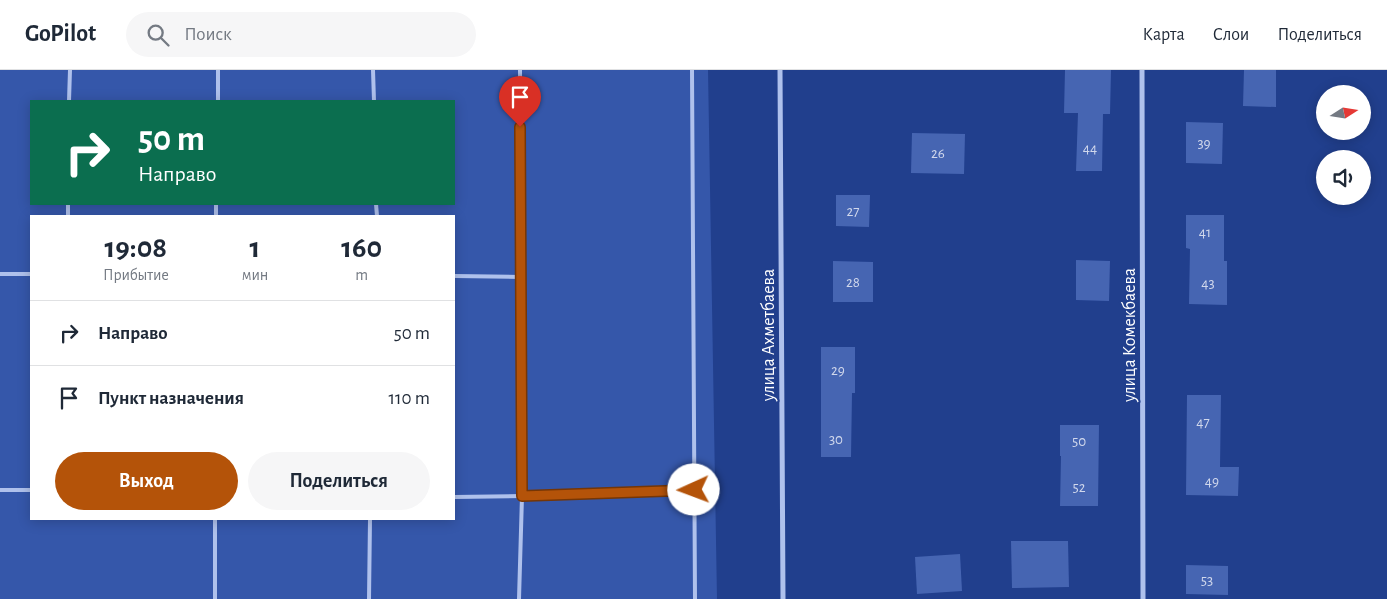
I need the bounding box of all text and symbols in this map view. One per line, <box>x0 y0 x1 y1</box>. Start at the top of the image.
search box <box>126 12 476 57</box>
icon: search <box>144 21 172 49</box>
text: GoPilot <box>25 22 96 46</box>
text: Поиск <box>184 25 232 44</box>
text: Карта <box>1143 26 1185 44</box>
text: Слои <box>1213 26 1249 44</box>
text: Поделиться <box>1277 26 1362 44</box>
pin <box>499 76 541 127</box>
icon: arrive <box>506 83 534 111</box>
north arrow <box>1316 85 1371 140</box>
map controls <box>1316 85 1371 205</box>
icon: right <box>55 120 120 185</box>
text: 50 m <box>138 122 205 157</box>
house number: 39 <box>1197 136 1211 151</box>
house number: 44 <box>1083 141 1097 156</box>
house number: 26 <box>931 146 945 161</box>
button: sound <box>1316 150 1371 205</box>
text: Направо <box>138 163 216 185</box>
house number: 27 <box>846 204 860 219</box>
house number: 41 <box>1199 225 1211 240</box>
text: 19:08 <box>105 233 167 263</box>
text: 1 <box>250 233 260 263</box>
text: 160 <box>341 233 382 263</box>
text: Прибытие <box>103 267 169 283</box>
text: мин <box>242 267 268 283</box>
text: m <box>355 267 368 283</box>
street label: улица Комекбаева <box>1120 268 1139 403</box>
street label: улица Ахметбаева <box>759 269 778 402</box>
house number: 28 <box>846 275 860 290</box>
house number: 43 <box>1201 276 1215 291</box>
icon: right <box>55 319 83 347</box>
text: Направо <box>98 324 168 343</box>
text: 50 m <box>394 324 430 343</box>
house number: 29 <box>831 363 845 378</box>
icon: arrive <box>55 384 83 412</box>
text: Пункт назначения <box>98 389 244 408</box>
text: 110 m <box>389 389 430 408</box>
house number: 47 <box>1196 415 1210 430</box>
house number: 30 <box>829 432 843 447</box>
house number: 50 <box>1072 434 1086 449</box>
button: Выход <box>55 452 238 510</box>
button: Поделиться <box>248 452 430 510</box>
position arrow <box>667 463 719 515</box>
house number: 49 <box>1205 474 1219 489</box>
house number: 52 <box>1072 480 1086 495</box>
house number: 53 <box>1201 573 1213 588</box>

